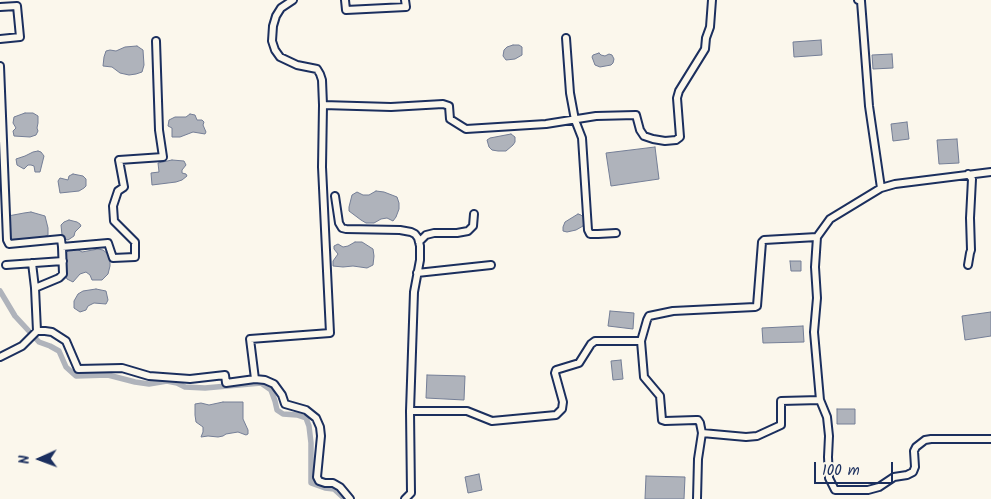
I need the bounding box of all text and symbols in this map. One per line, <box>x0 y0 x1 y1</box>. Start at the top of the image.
north arrow <box>15 434 65 484</box>
scale bar <box>816 452 895 484</box>
text: N <box>14 455 36 464</box>
text: 100 m <box>822 459 860 483</box>

